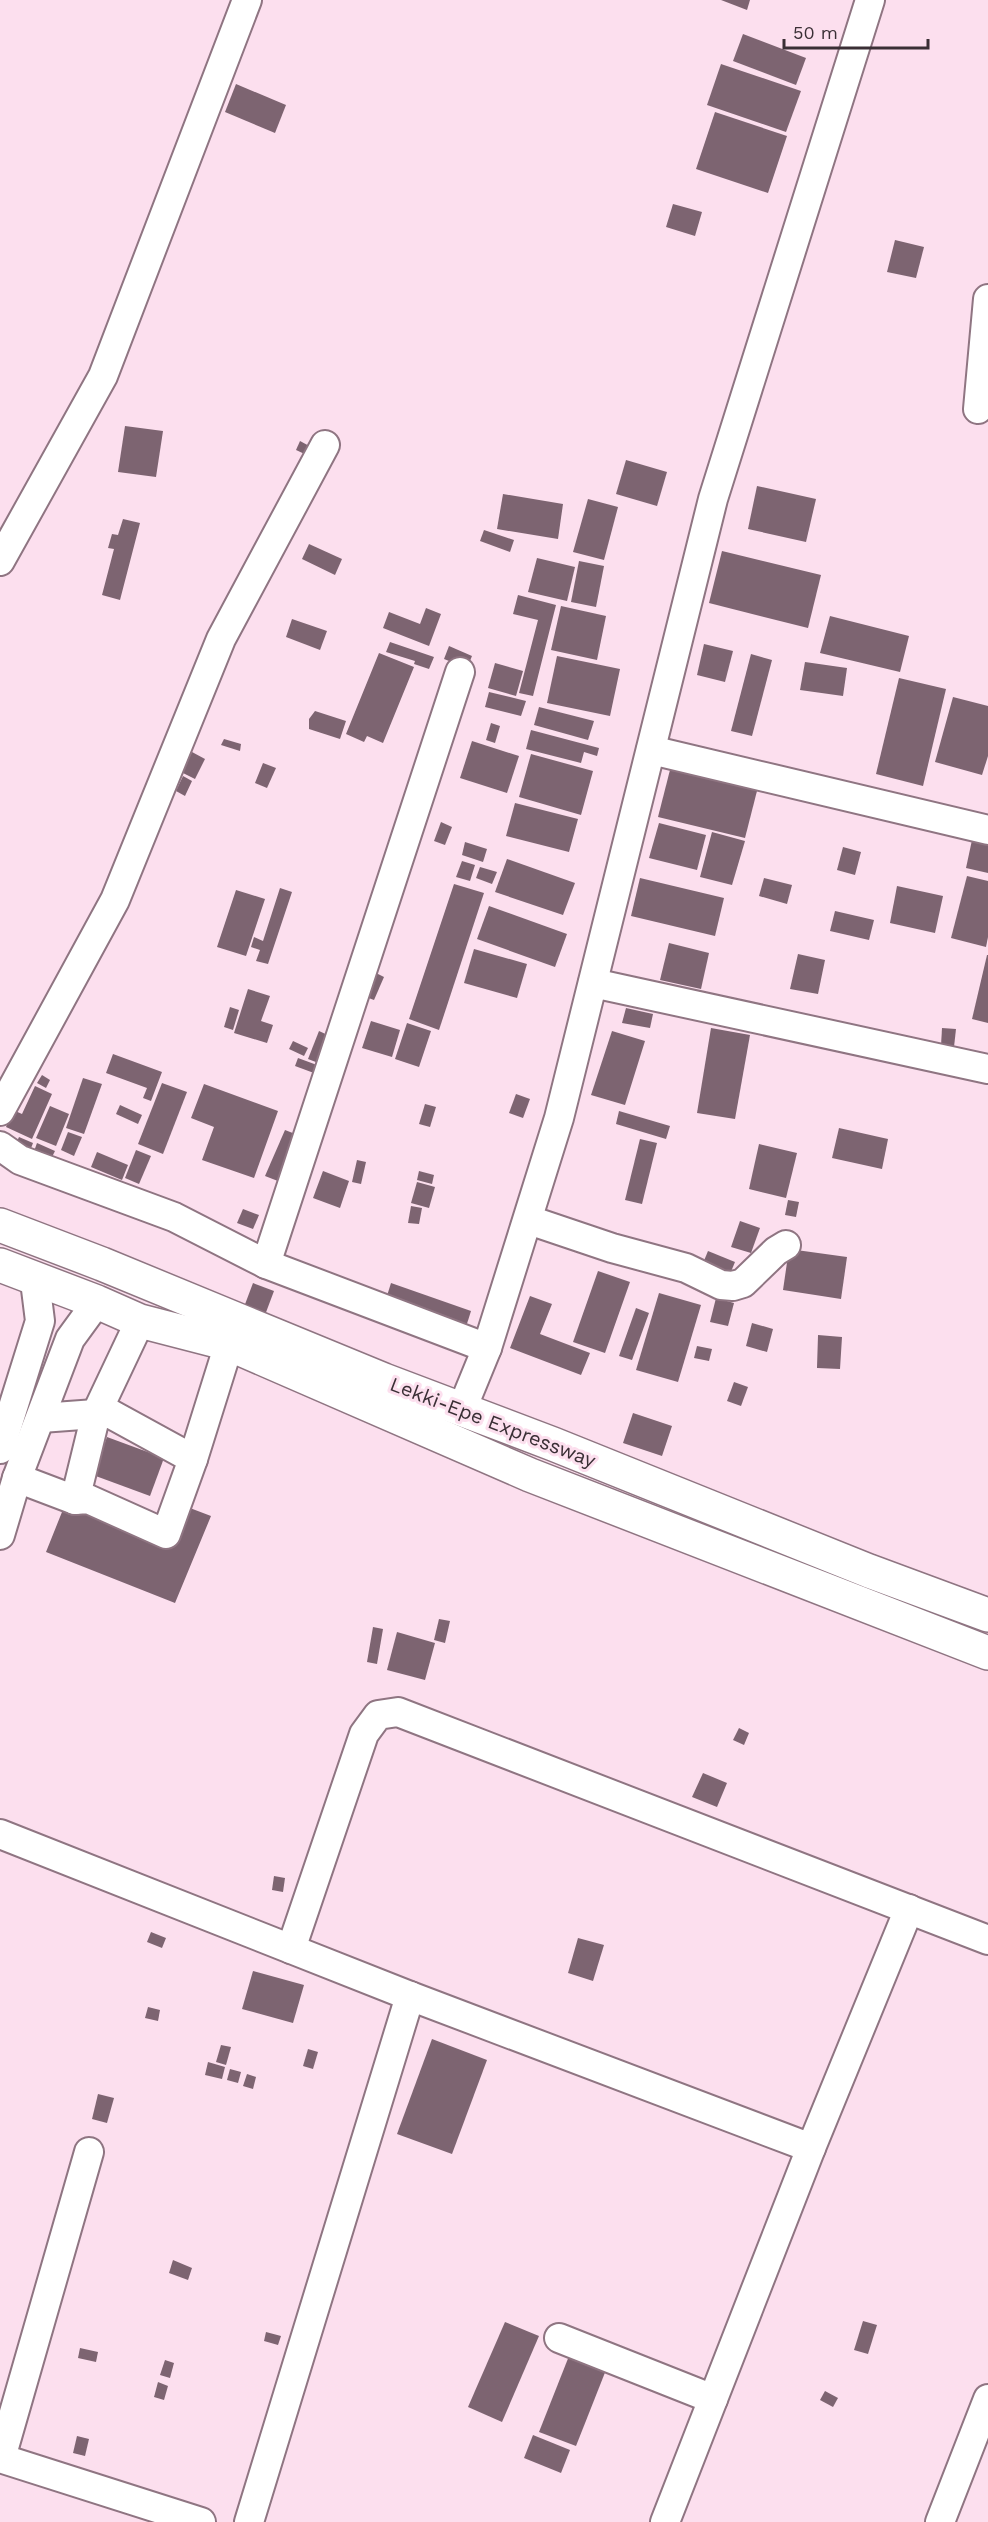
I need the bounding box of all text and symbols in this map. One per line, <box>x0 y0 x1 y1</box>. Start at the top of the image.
scale bar <box>784 12 928 50</box>
text: 50 m <box>793 22 838 43</box>
street label: Lekki-Epe Expressway <box>387 1372 600 1473</box>

